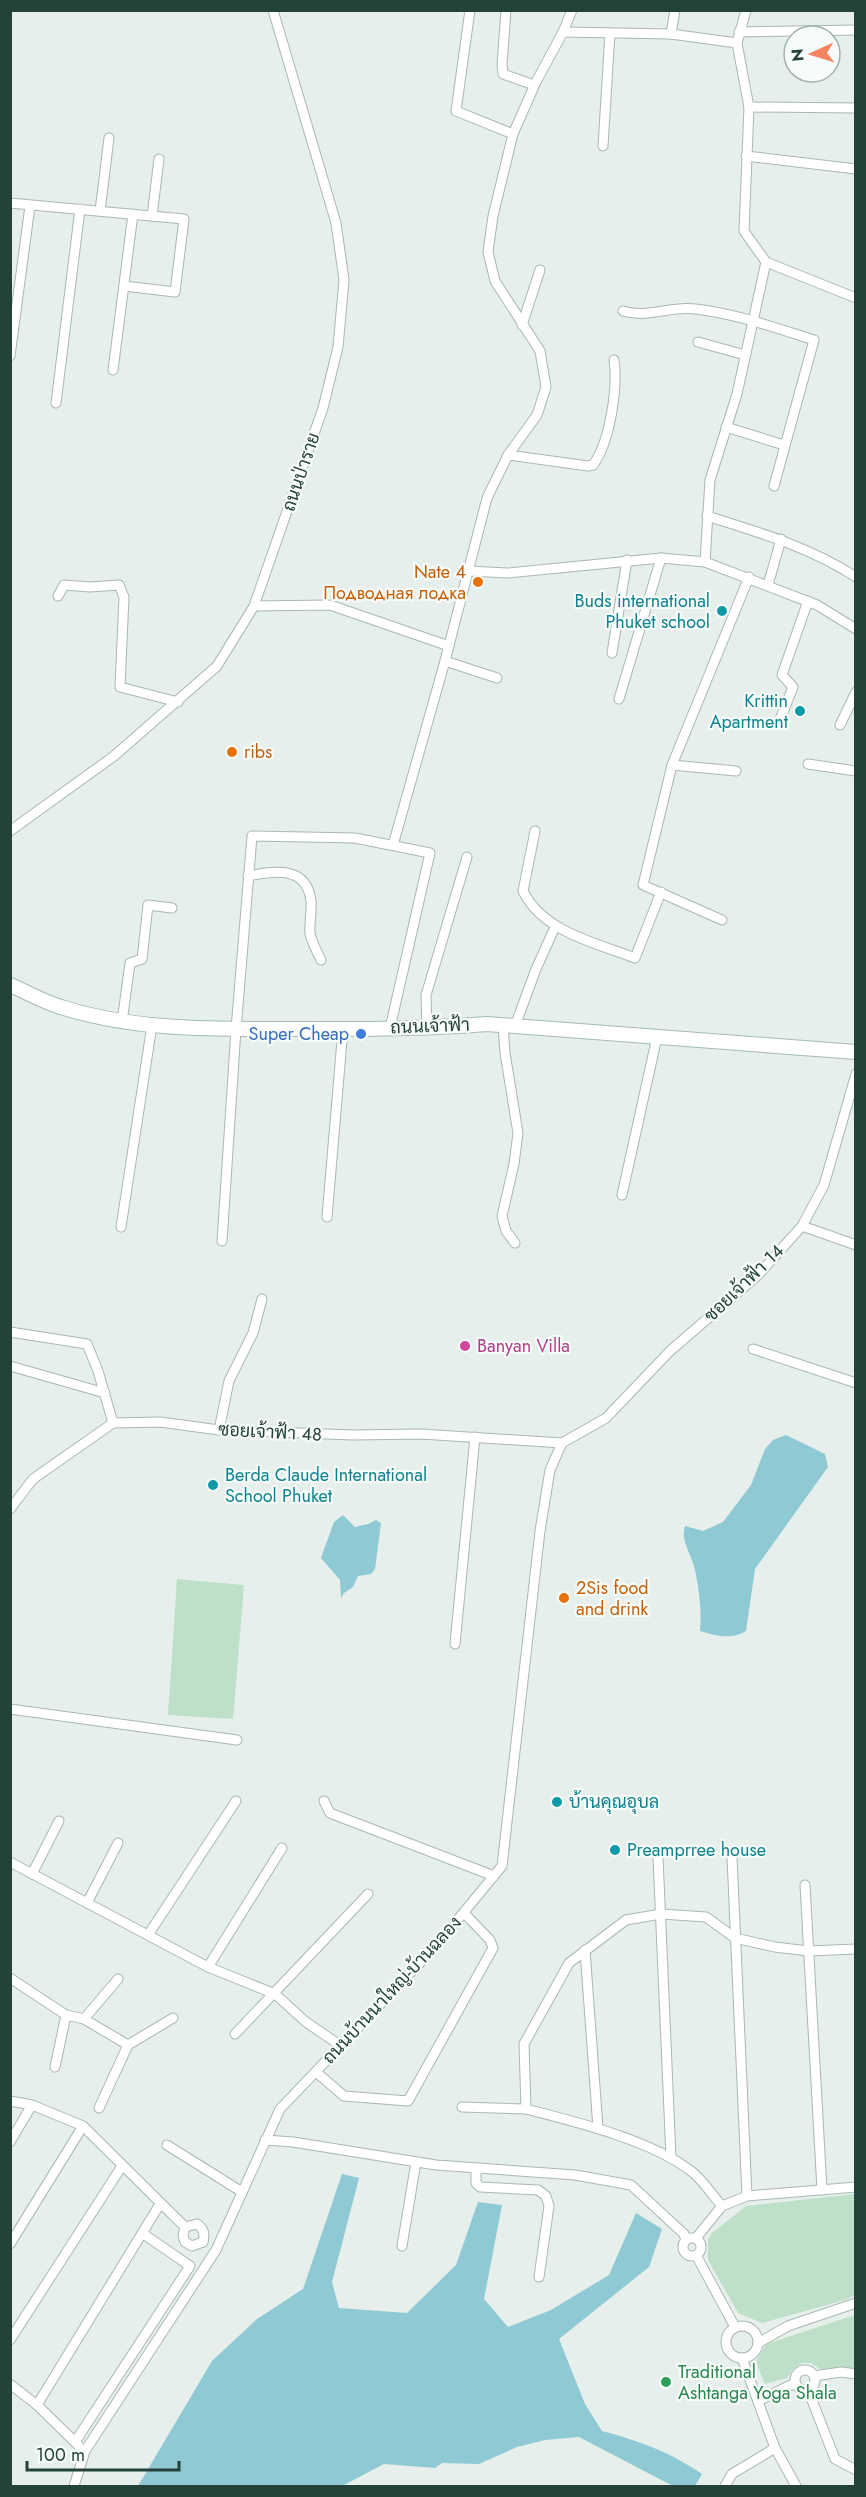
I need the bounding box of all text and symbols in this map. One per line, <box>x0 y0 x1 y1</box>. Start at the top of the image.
north arrow <box>782 24 842 84</box>
text: N <box>786 48 809 62</box>
street label: ถนนป่าราย <box>275 429 327 515</box>
place label: Nate 4 Подводная лодка <box>323 559 466 606</box>
marker: Nate 4 Подводная лодка <box>471 575 485 589</box>
place label: Buds international Phuket school <box>575 588 710 635</box>
marker: Buds international Phuket school <box>715 604 729 618</box>
place label: Krittin Apartment <box>710 688 789 735</box>
marker: Krittin Apartment <box>793 704 807 718</box>
place label: ribs <box>244 739 272 765</box>
marker: ribs <box>225 745 239 759</box>
street label: ถนนเจ้าฟ้า <box>390 1012 470 1040</box>
place label: Super Cheap <box>249 1021 349 1047</box>
marker: Super Cheap <box>354 1027 368 1041</box>
street label: ซอยเจ้าฟ้า 14 <box>698 1238 790 1328</box>
place label: Banyan Villa <box>477 1333 570 1359</box>
marker: Banyan Villa <box>458 1339 472 1353</box>
street label: ซอยเจ้าฟ้า 48 <box>218 1416 322 1448</box>
place label: Berda Claude International School Phuket <box>225 1462 427 1509</box>
marker: Berda Claude International School Phuket <box>206 1478 220 1492</box>
place label: 2Sis food and drink <box>576 1575 649 1622</box>
marker: 2Sis food and drink <box>557 1591 571 1605</box>
place label: บ้านคุณอุบล <box>569 1789 659 1815</box>
marker: บ้านคุณอุบล <box>550 1795 564 1809</box>
place label: Preamprree house <box>627 1837 766 1863</box>
marker: Preamprree house <box>608 1843 622 1857</box>
street label: ถนนบ้านนาใหญ่-บ้านฉลอง <box>316 1910 468 2070</box>
place label: Traditional Ashtanga Yoga Shala <box>678 2359 837 2406</box>
marker: Traditional Ashtanga Yoga Shala <box>659 2375 673 2389</box>
scale bar <box>27 2434 178 2472</box>
text: 100 m <box>36 2442 85 2468</box>

